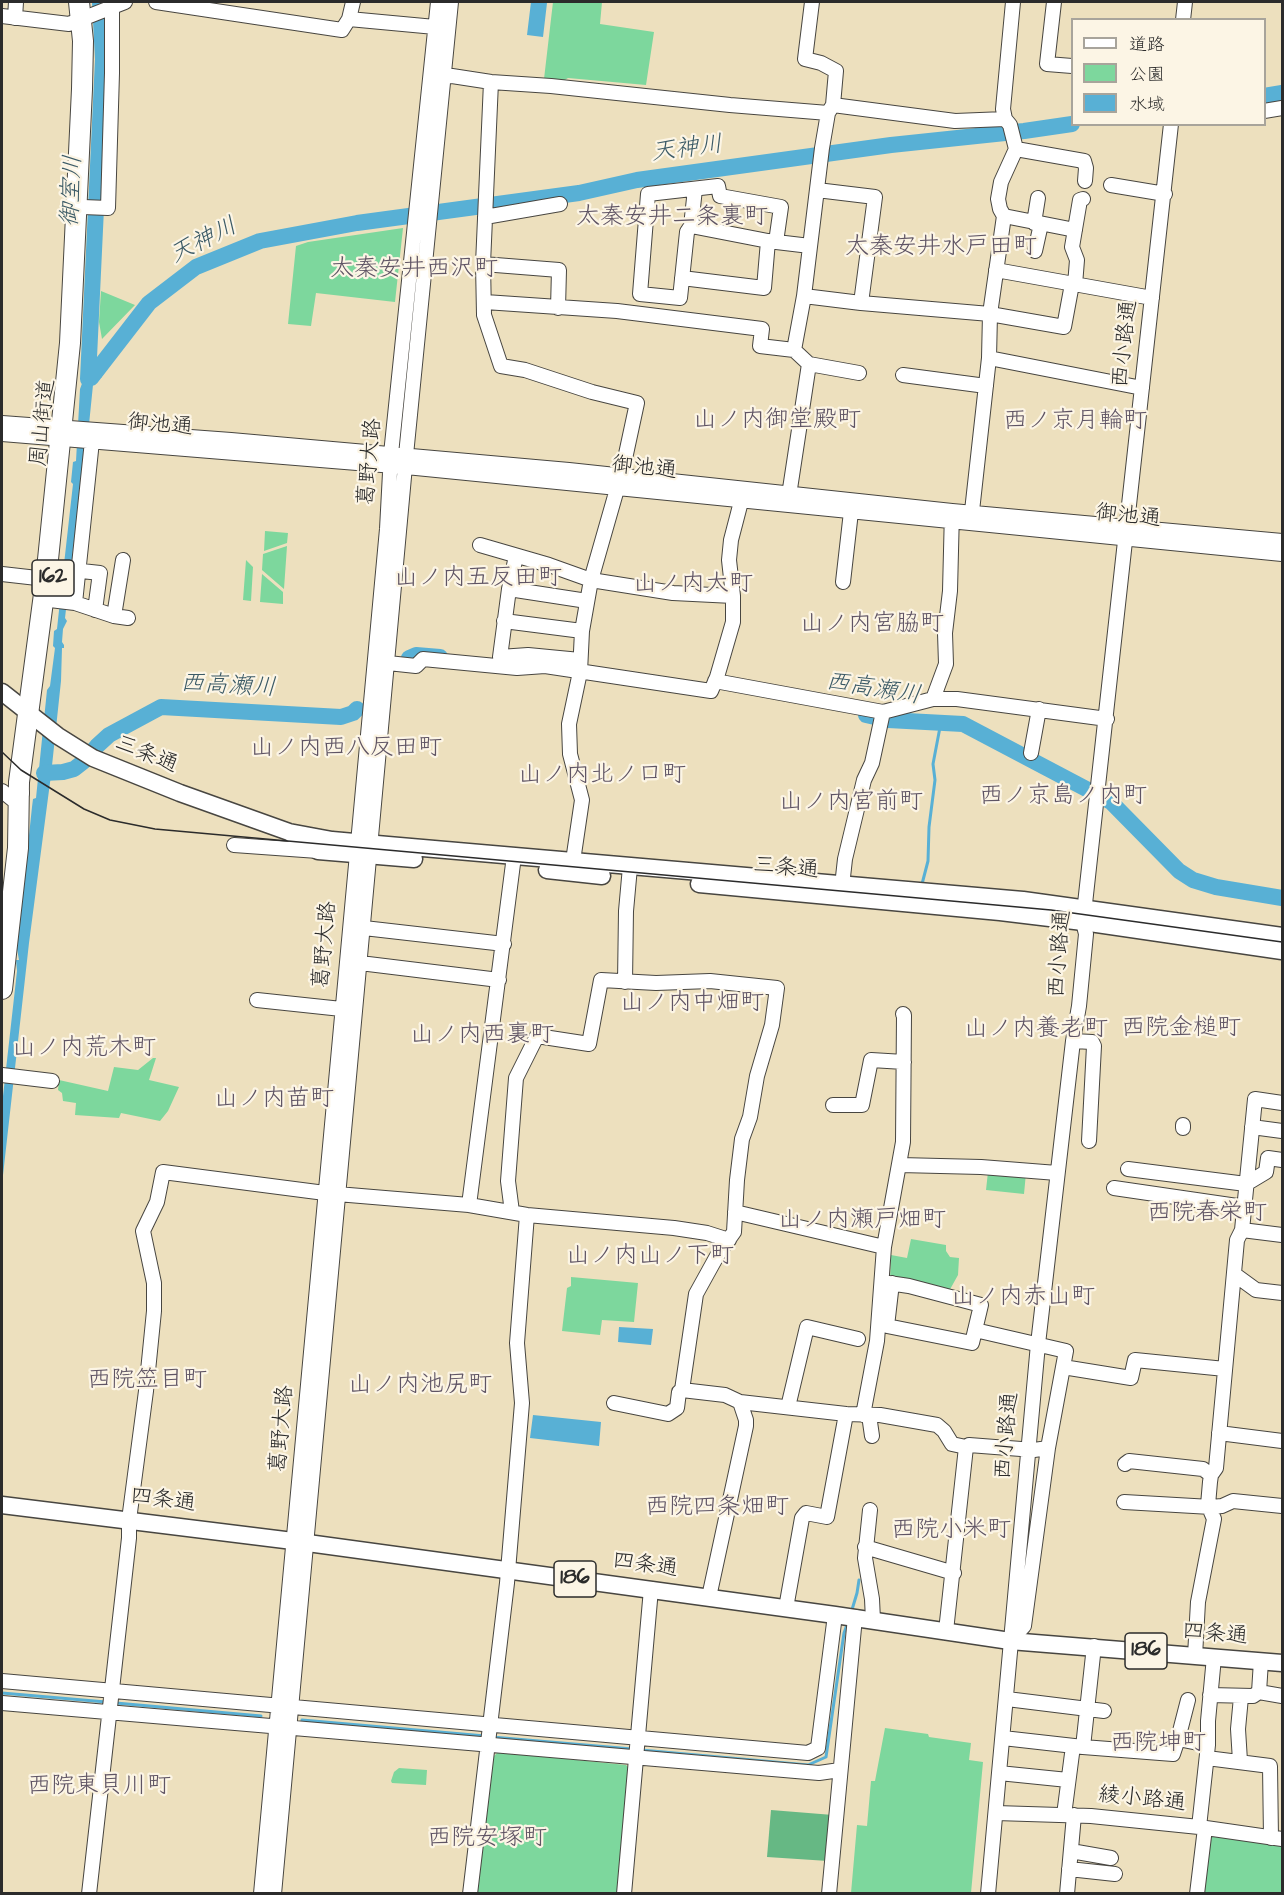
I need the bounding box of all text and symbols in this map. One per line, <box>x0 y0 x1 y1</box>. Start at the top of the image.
legend <box>1071 18 1266 126</box>
text: 道路 <box>1129 32 1165 57</box>
text: 公園 <box>1129 62 1165 87</box>
text: 水域 <box>1129 92 1165 117</box>
water label: 天神川 <box>650 131 724 169</box>
water label: 御室川 <box>57 154 89 228</box>
district label: 太秦安井二条裏町 <box>576 204 768 232</box>
water label: 天神川 <box>165 213 243 271</box>
district label: 太秦安井水戸田町 <box>845 234 1037 262</box>
district label: 太秦安井西沢町 <box>330 256 498 284</box>
street label: 西小路通 <box>1108 299 1144 389</box>
street label: 周山街道 <box>26 378 62 468</box>
district label: 山ノ内御堂殿町 <box>693 407 861 435</box>
district label: 西ノ京月輪町 <box>1003 408 1147 436</box>
street label: 御池通 <box>126 410 194 442</box>
street label: 葛野大路 <box>354 417 388 507</box>
street label: 御池通 <box>610 452 678 486</box>
street label: 御池通 <box>1094 500 1162 534</box>
road number: 162 <box>32 560 74 596</box>
district label: 山ノ内五反田町 <box>394 565 562 593</box>
district label: 山ノ内大町 <box>633 571 753 599</box>
district label: 山ノ内宮脇町 <box>800 611 944 639</box>
water label: 西高瀬川 <box>823 668 923 712</box>
water label: 西高瀬川 <box>179 670 277 704</box>
street label: 三条通 <box>110 730 182 780</box>
district label: 山ノ内西八反田町 <box>250 735 442 763</box>
district label: 山ノ内北ノ口町 <box>518 762 686 790</box>
district label: 西ノ京島ノ内町 <box>979 783 1147 811</box>
district label: 山ノ内宮前町 <box>779 789 923 817</box>
street label: 三条通 <box>752 853 820 885</box>
street label: 葛野大路 <box>309 900 343 990</box>
street label: 西小路通 <box>1045 909 1077 999</box>
district label: 山ノ内中畑町 <box>620 990 764 1018</box>
district label: 西院金槌町 <box>1121 1015 1241 1043</box>
district label: 山ノ内養老町 <box>964 1016 1108 1044</box>
district label: 山ノ内西裏町 <box>410 1022 554 1050</box>
district label: 山ノ内荒木町 <box>12 1035 156 1063</box>
district label: 山ノ内苗町 <box>214 1086 334 1114</box>
district label: 西院春栄町 <box>1147 1200 1267 1228</box>
district label: 山ノ内瀬戸畑町 <box>778 1207 946 1235</box>
district label: 山ノ内山ノ下町 <box>566 1243 734 1271</box>
district label: 山ノ内赤山町 <box>951 1284 1095 1312</box>
district label: 西院笠目町 <box>87 1367 207 1395</box>
district label: 山ノ内池尻町 <box>348 1372 492 1400</box>
street label: 葛野大路 <box>266 1384 300 1474</box>
street label: 西小路通 <box>991 1391 1025 1481</box>
street label: 四条通 <box>129 1484 197 1518</box>
district label: 西院四条畑町 <box>645 1494 789 1522</box>
district label: 西院小米町 <box>891 1517 1011 1545</box>
street label: 四条通 <box>610 1548 680 1584</box>
road number: 186 <box>554 1561 596 1597</box>
street label: 四条通 <box>1181 1619 1249 1651</box>
road number: 186 <box>1125 1633 1167 1669</box>
district label: 西院坤町 <box>1110 1730 1206 1758</box>
district label: 西院東貝川町 <box>27 1773 171 1801</box>
street label: 綾小路通 <box>1097 1782 1187 1818</box>
district label: 西院安塚町 <box>427 1825 547 1853</box>

